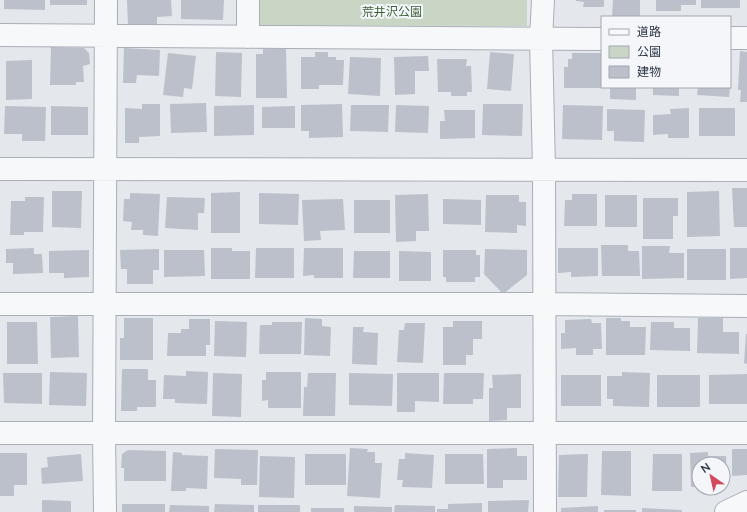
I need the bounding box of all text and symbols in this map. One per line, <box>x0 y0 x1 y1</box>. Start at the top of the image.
park label: 荒井沢公園 <box>362 4 422 19</box>
legend <box>601 16 731 88</box>
text: 道路 <box>637 24 661 39</box>
text: 公園 <box>637 44 661 59</box>
text: 建物 <box>637 64 661 79</box>
north arrow <box>691 456 731 496</box>
text: N <box>698 460 712 475</box>

